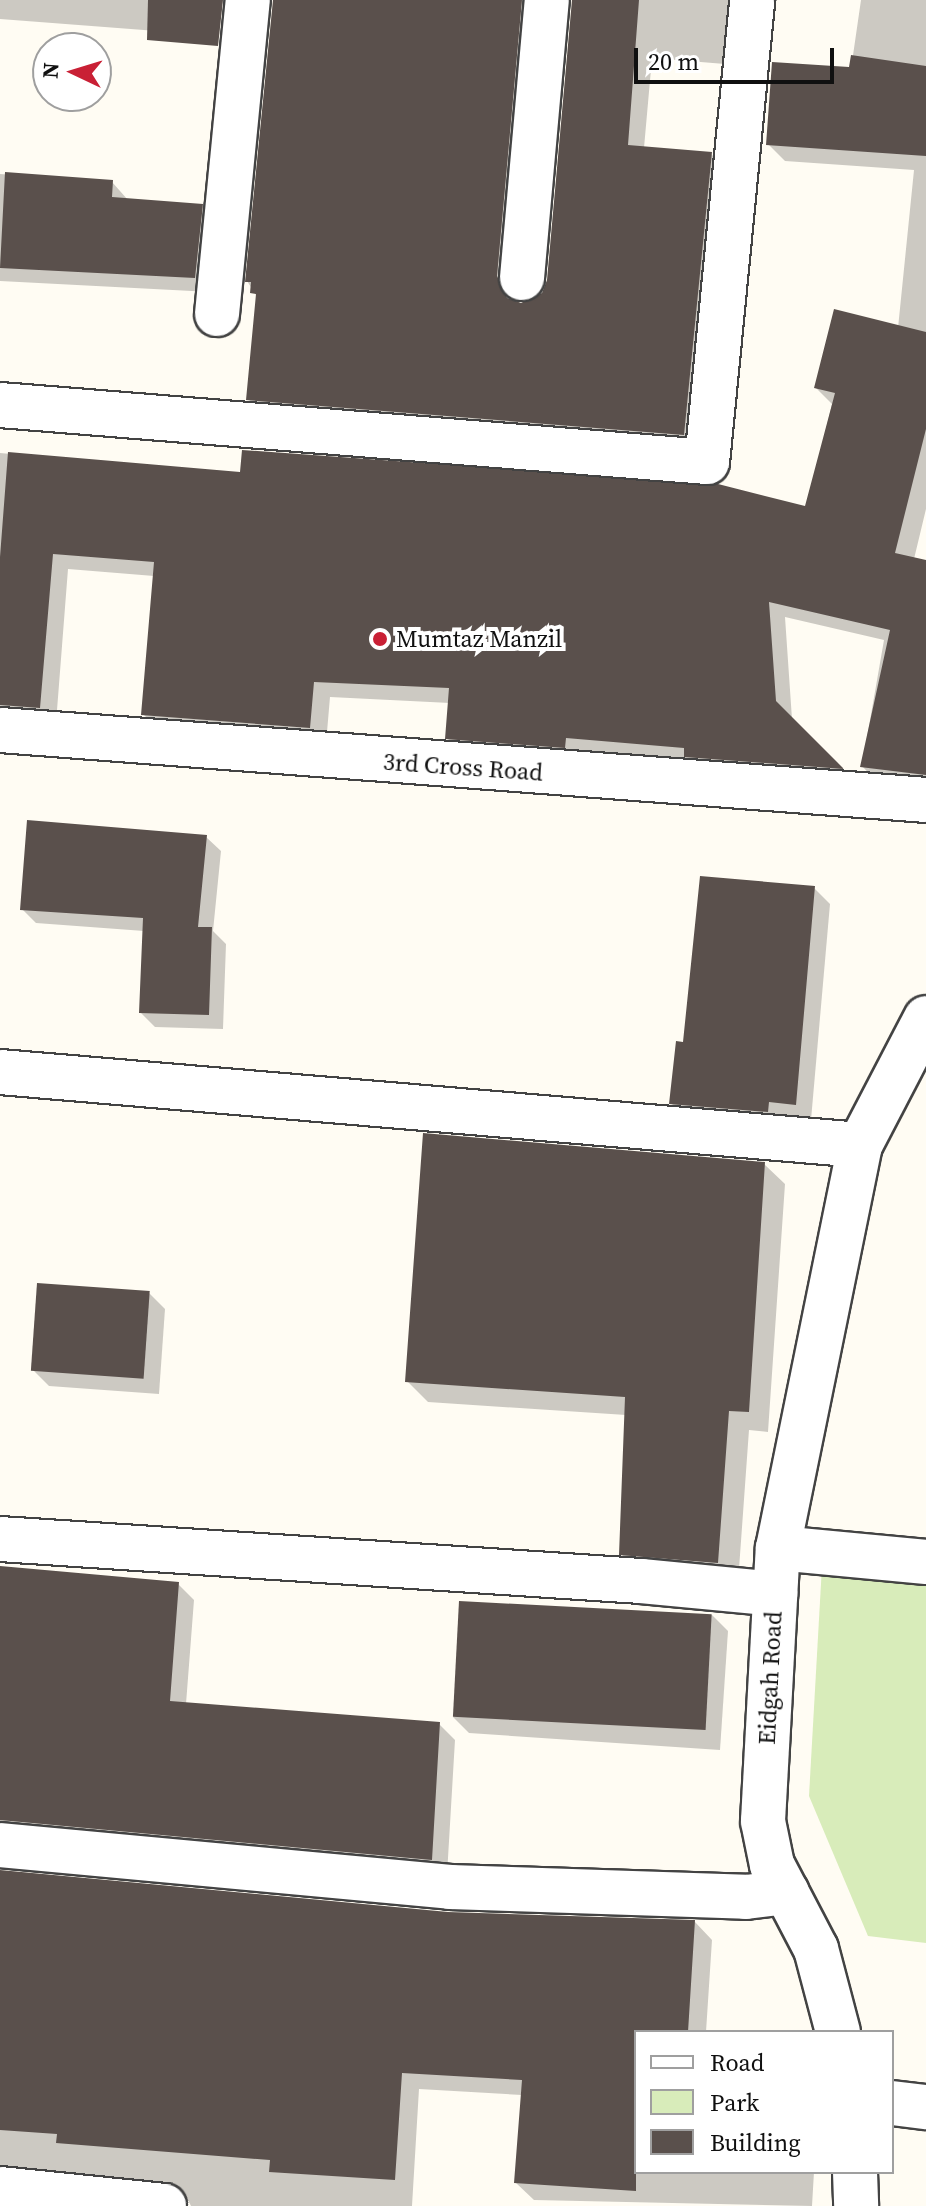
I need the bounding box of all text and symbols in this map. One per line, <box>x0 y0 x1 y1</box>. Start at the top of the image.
north arrow <box>32 32 112 112</box>
scale bar <box>638 32 838 82</box>
text: 20 m <box>648 45 699 78</box>
text: N <box>35 61 66 80</box>
place label: Mumtaz Manzil <box>396 625 562 653</box>
marker: Mumtaz Manzil <box>371 630 389 648</box>
street label: 3rd Cross Road <box>382 747 544 787</box>
street label: Eidgah Road <box>752 1611 788 1745</box>
legend <box>634 2030 894 2174</box>
text: Road <box>710 2046 764 2079</box>
text: Park <box>710 2086 759 2119</box>
text: Building <box>710 2126 801 2159</box>

